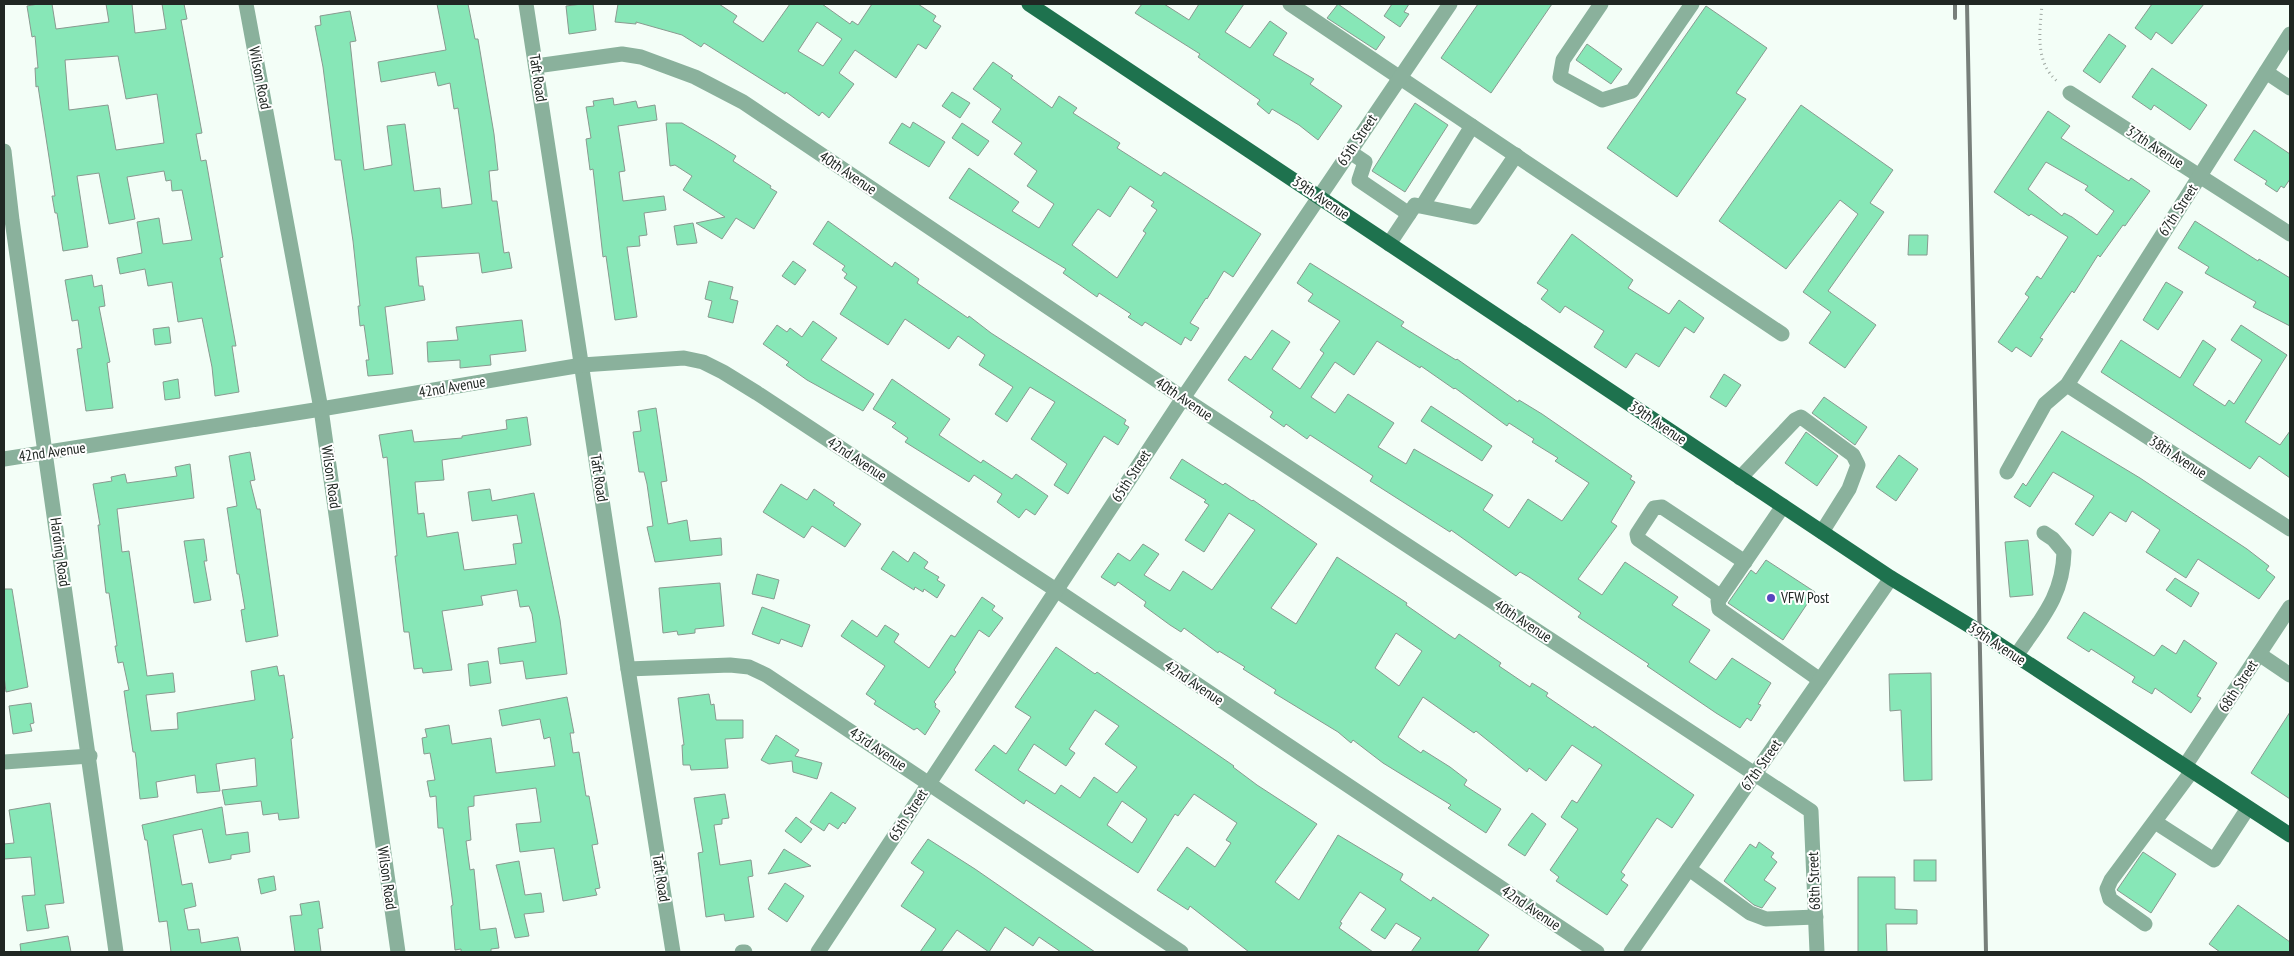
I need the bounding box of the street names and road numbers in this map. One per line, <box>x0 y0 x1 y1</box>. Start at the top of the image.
street label: Wilson Road <box>245 45 276 111</box>
street label: Taft Road <box>525 53 552 103</box>
street label: 65th Street <box>1332 110 1381 169</box>
street label: 37th Avenue <box>2123 121 2188 172</box>
street label: 40th Avenue <box>816 147 881 199</box>
street label: 39th Avenue <box>1289 172 1354 224</box>
street label: 67th Street <box>2154 180 2201 239</box>
street label: 42nd Avenue <box>417 371 487 402</box>
street label: 40th Avenue <box>1152 373 1217 425</box>
street label: 39th Avenue <box>1626 397 1691 449</box>
street label: 38th Avenue <box>2146 431 2211 482</box>
street label: 42nd Avenue <box>824 432 891 485</box>
street label: 42nd Avenue <box>17 437 87 466</box>
street label: Wilson Road <box>318 444 345 510</box>
street label: 65th Street <box>1107 446 1154 505</box>
street label: Taft Road <box>586 453 613 503</box>
street label: Harding Road <box>46 516 75 588</box>
street label: 40th Avenue <box>1491 595 1556 646</box>
street label: 39th Avenue <box>1965 618 2030 669</box>
street label: 42nd Avenue <box>1161 656 1227 709</box>
street label: 68th Street <box>2214 656 2261 715</box>
street label: 43rd Avenue <box>846 723 910 775</box>
street label: 67th Street <box>1736 735 1785 794</box>
street label: 65th Street <box>884 785 931 844</box>
street label: Wilson Road <box>374 845 401 911</box>
street label: 68th Street <box>1803 851 1824 911</box>
street label: Taft Road <box>648 853 675 903</box>
street label: 42nd Avenue <box>1498 881 1564 934</box>

